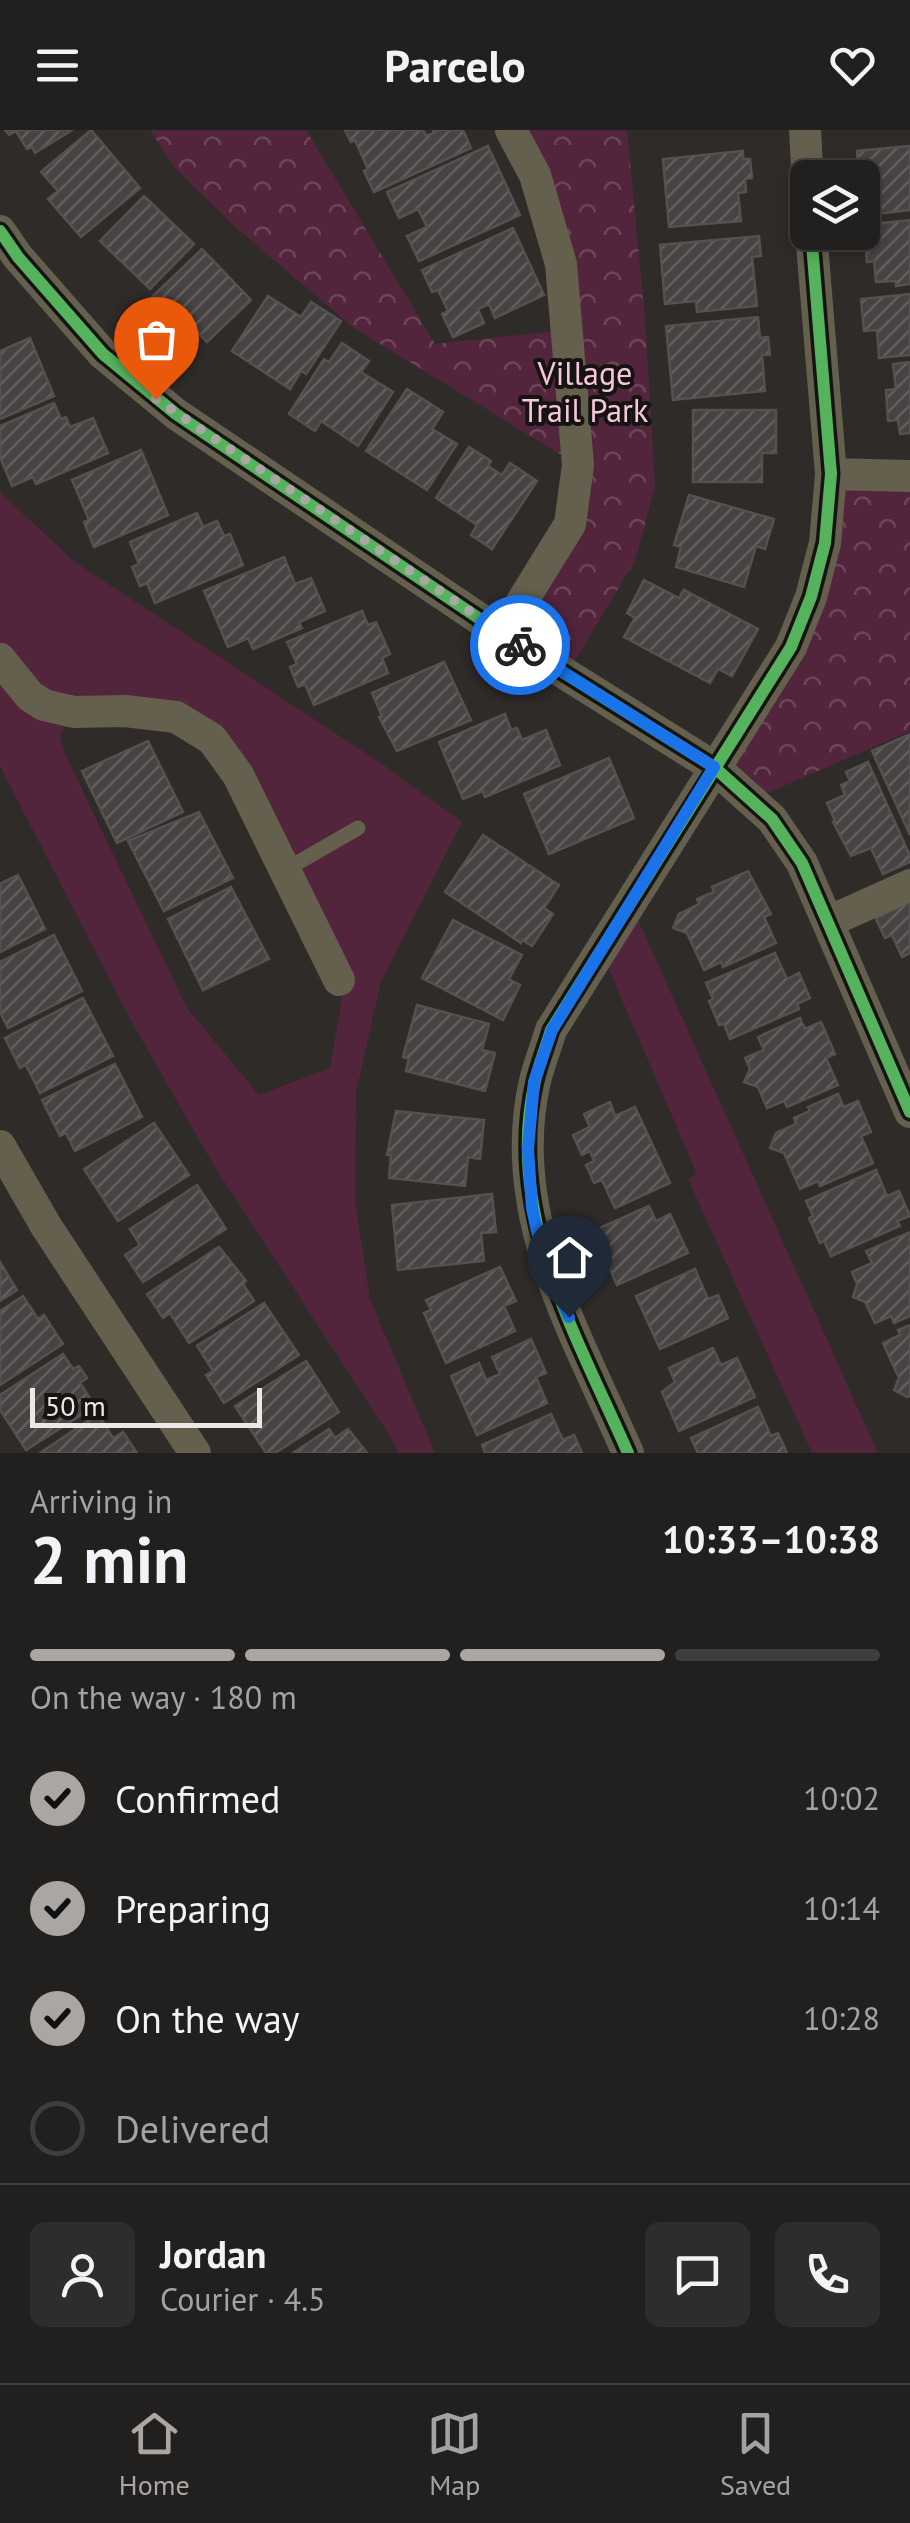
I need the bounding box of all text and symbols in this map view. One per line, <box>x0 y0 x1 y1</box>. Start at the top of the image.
text: Parcelo <box>384 36 526 94</box>
icon: menu <box>30 38 85 93</box>
icon: heart <box>825 38 880 93</box>
map controls <box>790 160 880 250</box>
button: layers <box>790 160 880 250</box>
pin <box>114 297 199 400</box>
icon: bag <box>129 312 184 367</box>
park label: Village Trail Park <box>522 352 649 431</box>
courier <box>470 595 570 695</box>
icon: bike <box>493 618 548 673</box>
pin <box>527 1215 612 1318</box>
icon: home <box>542 1230 597 1285</box>
scale bar <box>30 1383 262 1428</box>
text: 50 m <box>45 1387 106 1424</box>
text: Arriving in <box>30 1480 172 1522</box>
text: 10:33–10:38 <box>662 1514 880 1563</box>
text: 2 min <box>30 1517 189 1601</box>
text: On the way · 180 m <box>30 1676 297 1718</box>
icon: check <box>30 1771 85 1826</box>
text: Confirmed <box>115 1774 281 1823</box>
text: 10:02 <box>803 1777 880 1819</box>
icon: check <box>30 1881 85 1936</box>
text: Preparing <box>115 1884 271 1933</box>
text: 10:14 <box>803 1887 880 1929</box>
icon: check <box>30 1991 85 2046</box>
text: On the way <box>115 1994 300 2043</box>
text: 10:28 <box>803 1997 880 2039</box>
text: Delivered <box>115 2104 270 2153</box>
button: person <box>30 2222 135 2327</box>
button: chat <box>645 2222 750 2327</box>
button: phone <box>775 2222 880 2327</box>
text: Jordan <box>160 2229 266 2278</box>
text: Courier · 4.5 <box>160 2278 326 2320</box>
tab: Home <box>119 2406 190 2503</box>
tab: Map <box>427 2406 482 2503</box>
tab: Saved <box>720 2406 791 2503</box>

